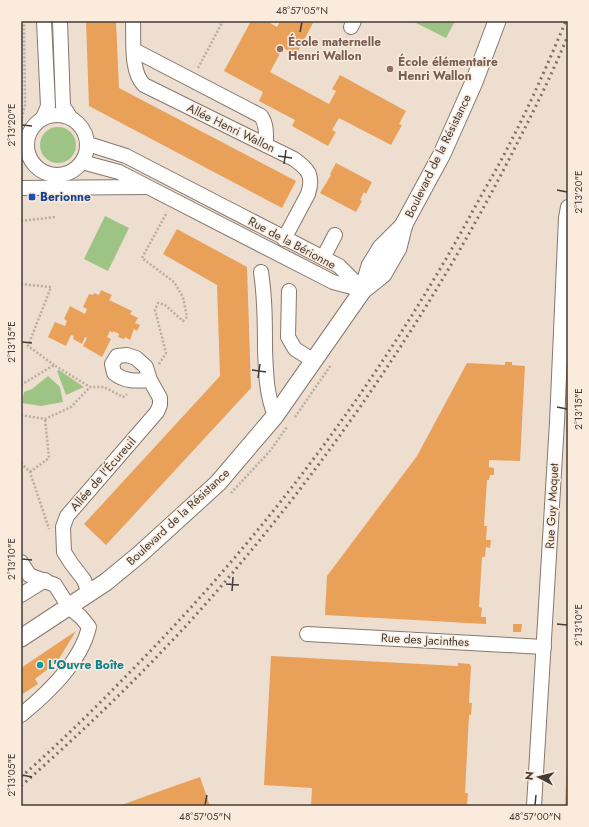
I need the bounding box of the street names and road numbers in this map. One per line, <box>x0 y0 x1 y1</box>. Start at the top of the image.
street label: Boulevard de la Résistance <box>400 91 476 221</box>
street label: Allée Henri Wallon <box>184 99 278 157</box>
street label: Rue de la Bérionne <box>245 212 339 274</box>
street label: Allée de l'Écureuil <box>66 433 140 515</box>
street label: Rue Guy Moquet <box>541 463 563 549</box>
street label: Boulevard de la Résistance <box>122 464 234 570</box>
street label: Rue des Jacinthes <box>380 629 470 651</box>

